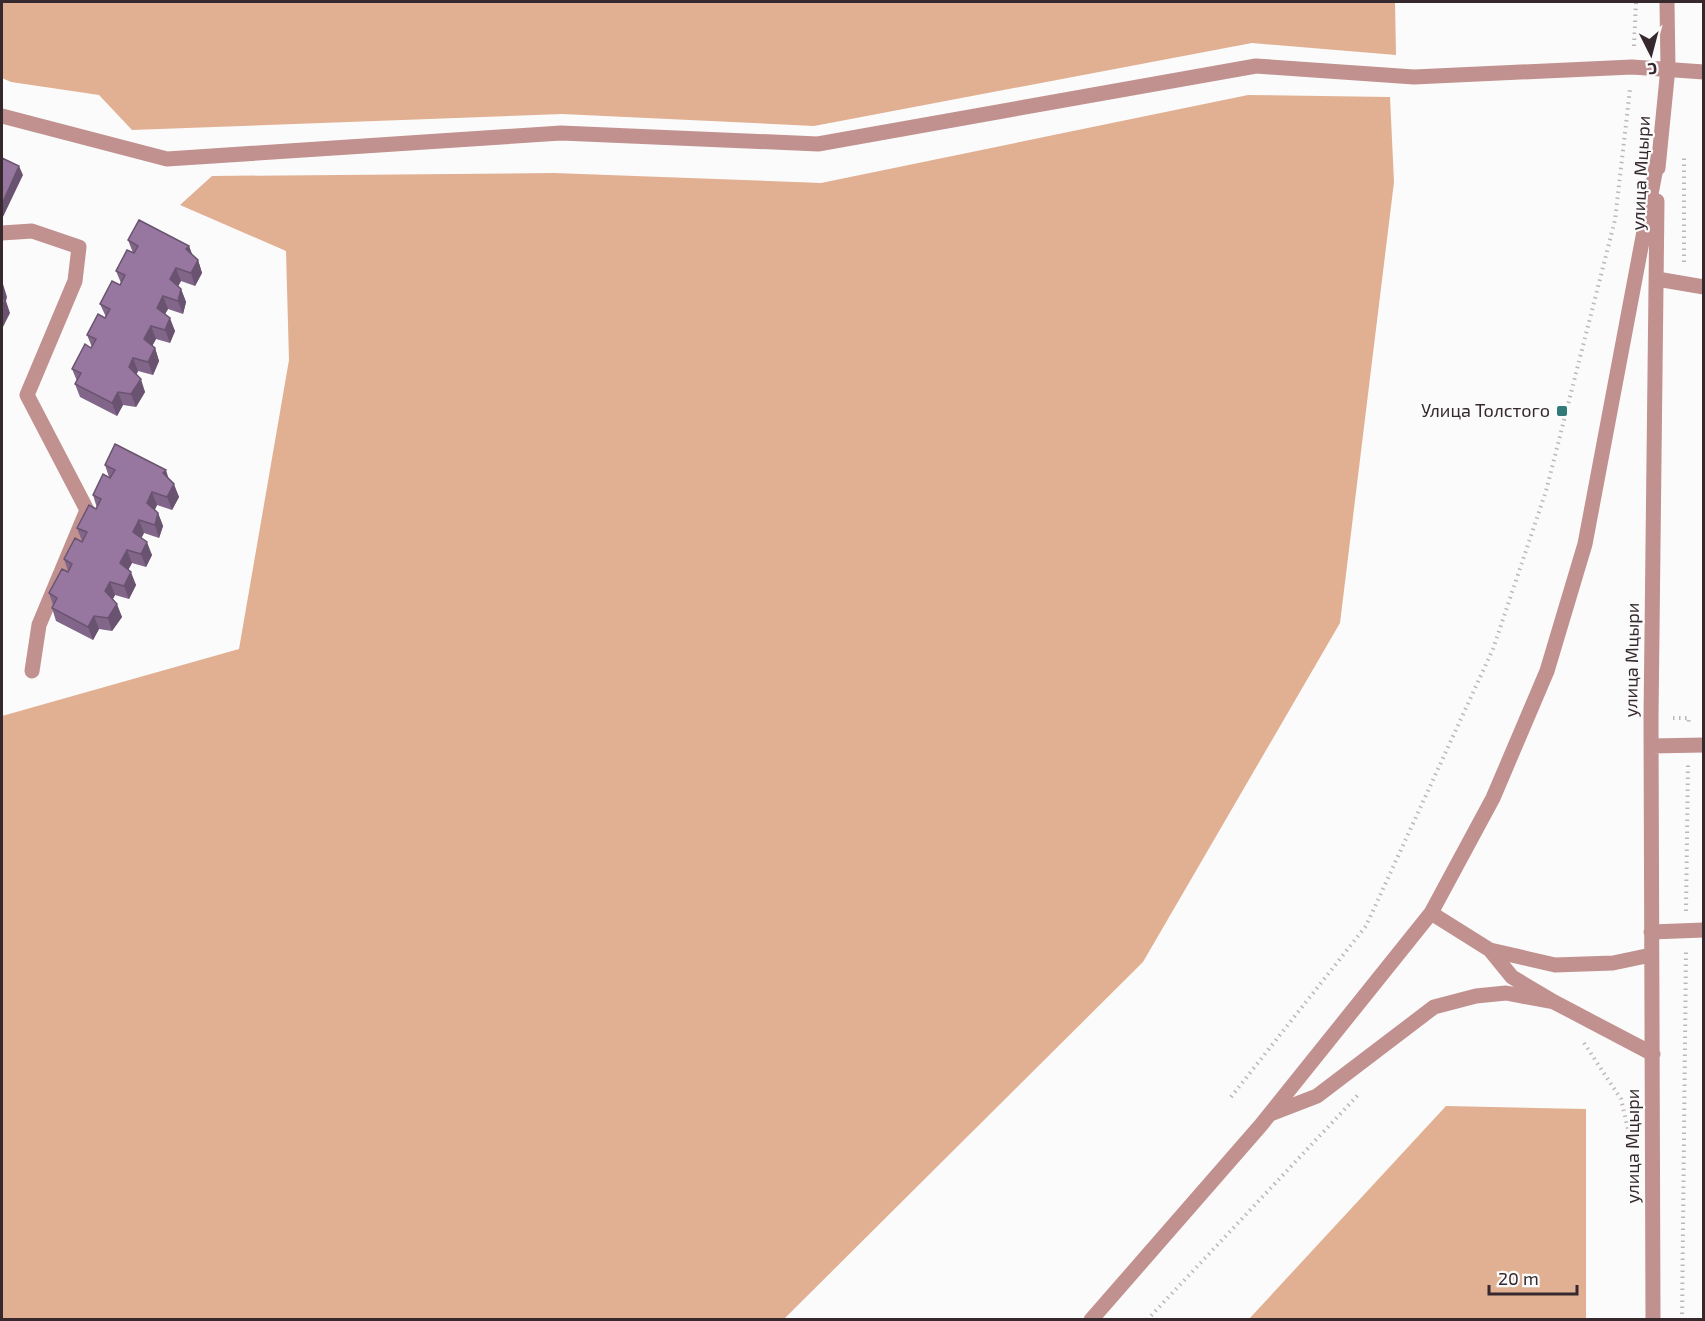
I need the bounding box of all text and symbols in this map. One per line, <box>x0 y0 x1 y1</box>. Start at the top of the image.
north arrow <box>1621 24 1681 84</box>
text: С <box>1647 59 1658 79</box>
street label: улица Мцыри <box>1626 115 1654 231</box>
place label: Улица Толстого <box>1421 399 1550 421</box>
marker: Улица Толстого <box>1555 404 1569 418</box>
street label: улица Мцыри <box>1619 602 1643 718</box>
street label: улица Мцыри <box>1621 1089 1643 1203</box>
scale bar <box>1489 1258 1578 1296</box>
text: 20 m <box>1498 1267 1539 1289</box>

